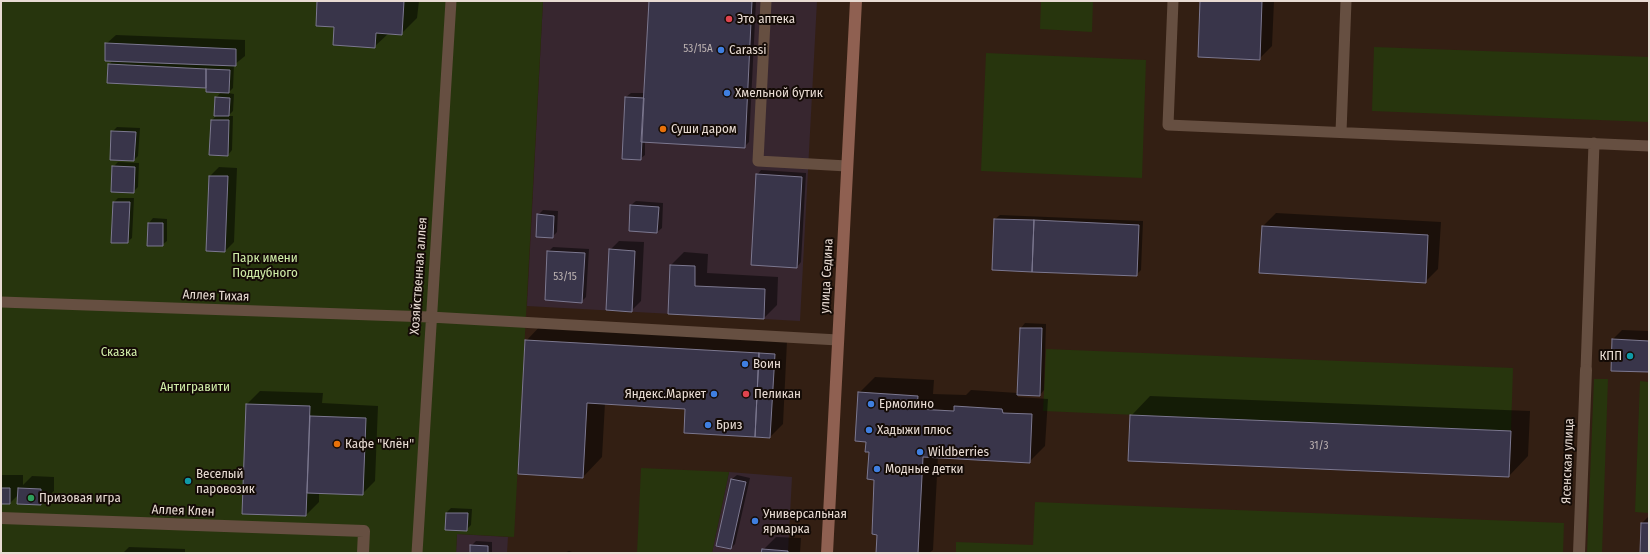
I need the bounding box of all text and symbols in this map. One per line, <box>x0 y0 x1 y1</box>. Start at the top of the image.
place label: Это аптека <box>737 11 795 27</box>
marker: Это аптека <box>724 14 734 24</box>
house number: 53/15А <box>683 42 713 56</box>
place label: Carassi <box>729 42 767 58</box>
marker: Carassi <box>716 45 726 55</box>
place label: Хмельной бутик <box>735 85 823 101</box>
marker: Хмельной бутик <box>722 88 732 98</box>
place label: Суши даром <box>671 121 737 137</box>
marker: Суши даром <box>658 124 668 134</box>
street label: Хозяйственная аллея <box>407 217 431 335</box>
street label: улица Седина <box>817 238 837 314</box>
park label: Парк имени Поддубного <box>232 250 298 281</box>
house number: 53/15 <box>553 270 577 284</box>
street label: Аллея Тихая <box>182 287 250 305</box>
park label: Сказка <box>101 344 137 360</box>
place label: КПП <box>1599 348 1622 364</box>
marker: КПП <box>1625 351 1635 361</box>
place label: Воин <box>753 356 781 372</box>
marker: Воин <box>740 359 750 369</box>
park label: Антигравити <box>160 379 230 395</box>
place label: Яндекс.Маркет <box>625 386 706 402</box>
place label: Пеликан <box>754 386 801 402</box>
marker: Яндекс.Маркет <box>709 389 719 399</box>
marker: Пеликан <box>741 389 751 399</box>
place label: Ермолино <box>879 396 934 412</box>
marker: Ермолино <box>866 399 876 409</box>
place label: Бриз <box>716 417 742 433</box>
street label: Ясенская улица <box>1559 418 1577 504</box>
marker: Бриз <box>703 420 713 430</box>
place label: Хадыжи плюс <box>877 422 952 438</box>
marker: Хадыжи плюс <box>864 425 874 435</box>
place label: Кафе "Клён" <box>345 436 414 452</box>
marker: Кафе "Клён" <box>332 439 342 449</box>
house number: 31/3 <box>1310 439 1328 453</box>
place label: Wildberries <box>928 444 989 460</box>
marker: Wildberries <box>915 447 925 457</box>
place label: Модные детки <box>885 461 964 477</box>
marker: Модные детки <box>872 464 882 474</box>
place label: Веселый паровозик <box>196 466 255 497</box>
marker: Веселый паровозик <box>183 476 193 486</box>
place label: Призовая игра <box>39 490 121 506</box>
marker: Призовая игра <box>26 493 36 503</box>
street label: Аллея Клен <box>151 502 215 520</box>
place label: Универсальная ярмарка <box>763 506 847 537</box>
marker: Универсальная ярмарка <box>750 516 760 526</box>

